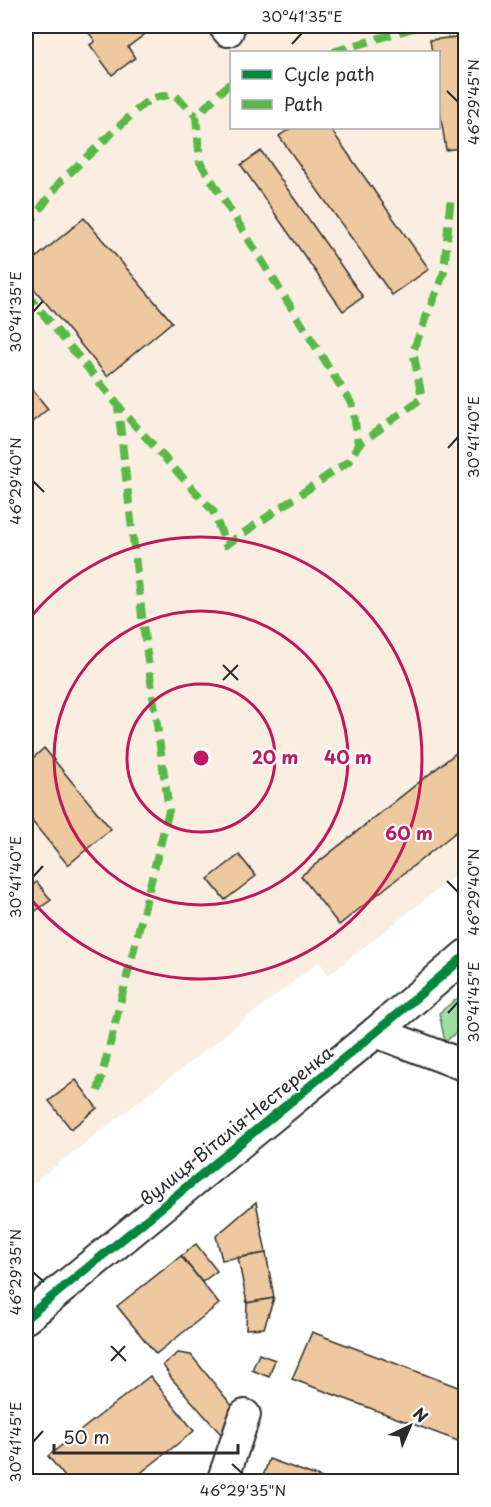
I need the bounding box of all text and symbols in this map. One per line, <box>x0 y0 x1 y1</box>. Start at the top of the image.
text: 30°41'35"E <box>261 4 343 27</box>
legend <box>230 51 440 129</box>
text: 46°29'45"N <box>461 59 484 145</box>
text: Cycle path <box>284 60 375 87</box>
text: Path <box>284 90 323 117</box>
text: 30°41'35"E <box>3 271 26 353</box>
text: 30°41'40"E <box>461 396 484 478</box>
text: 46°29'40"N <box>3 437 26 525</box>
text: 20 m <box>252 743 298 770</box>
text: 40 m <box>324 743 372 770</box>
centre of rings <box>191 748 211 768</box>
text: 60 m <box>385 819 433 846</box>
text: 30°41'40"E <box>3 836 26 918</box>
text: 46°29'40"N <box>461 848 484 936</box>
text: 30°41'45"E <box>461 961 484 1043</box>
street label: вулиця Віталія Нестеренка <box>134 1038 339 1211</box>
text: 46°29'35"N <box>3 1229 26 1315</box>
north arrow <box>380 1396 440 1456</box>
text: 30°41'45"E <box>3 1401 26 1483</box>
text: N <box>408 1401 434 1428</box>
scale bar <box>54 1417 238 1455</box>
text: 50 m <box>63 1423 110 1450</box>
text: 46°29'35"N <box>200 1478 286 1501</box>

